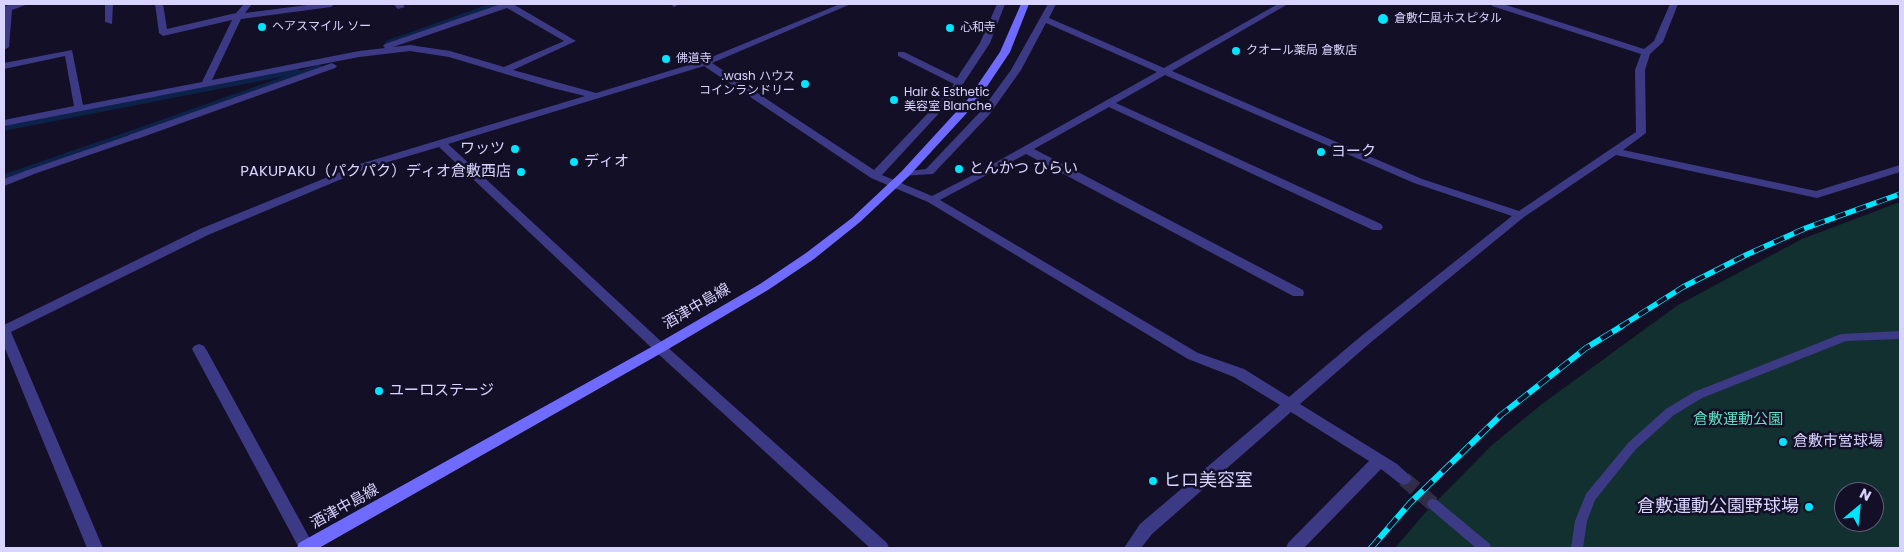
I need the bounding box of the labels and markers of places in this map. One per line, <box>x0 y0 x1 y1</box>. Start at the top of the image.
marker: 倉敷仁風ホスピタル <box>1376 12 1390 26</box>
place label: 倉敷仁風ホスピタル <box>1394 12 1502 26</box>
place label: ヘアスマイル ソー <box>272 20 371 34</box>
marker: ヘアスマイル ソー <box>256 21 268 33</box>
place label: 心和寺 <box>960 21 996 35</box>
marker: 心和寺 <box>944 22 956 34</box>
place label: クオール薬局 倉敷店 <box>1246 44 1357 58</box>
marker: クオール薬局 倉敷店 <box>1230 45 1242 57</box>
place label: 佛道寺 <box>676 52 712 66</box>
marker: 佛道寺 <box>660 53 672 65</box>
place label: .wash ハウス コインランドリー <box>699 70 795 98</box>
marker: .wash ハウス コインランドリー <box>799 78 811 90</box>
place label: Hair & Esthetic 美容室 Blanche <box>904 86 992 114</box>
marker: Hair & Esthetic 美容室 Blanche <box>888 94 900 106</box>
place label: ワッツ <box>460 140 505 158</box>
marker: ワッツ <box>509 143 521 155</box>
place label: ヨーク <box>1331 143 1376 161</box>
marker: ヨーク <box>1315 146 1327 158</box>
place label: ディオ <box>584 153 629 171</box>
marker: ディオ <box>568 156 580 168</box>
place label: とんかつ ひらい <box>969 160 1078 178</box>
place label: PAKUPAKU（パクパク）ディオ倉敷西店 <box>240 163 511 181</box>
marker: とんかつ ひらい <box>953 163 965 175</box>
marker: PAKUPAKU（パクパク）ディオ倉敷西店 <box>515 166 527 178</box>
place label: ユーロステージ <box>389 382 494 400</box>
marker: ユーロステージ <box>373 385 385 397</box>
place label: 倉敷市営球場 <box>1793 433 1883 451</box>
marker: 倉敷市営球場 <box>1777 436 1789 448</box>
place label: ヒロ美容室 <box>1163 470 1253 492</box>
marker: ヒロ美容室 <box>1147 475 1159 487</box>
place label: 倉敷運動公園野球場 <box>1637 496 1799 518</box>
marker: 倉敷運動公園野球場 <box>1803 501 1815 513</box>

